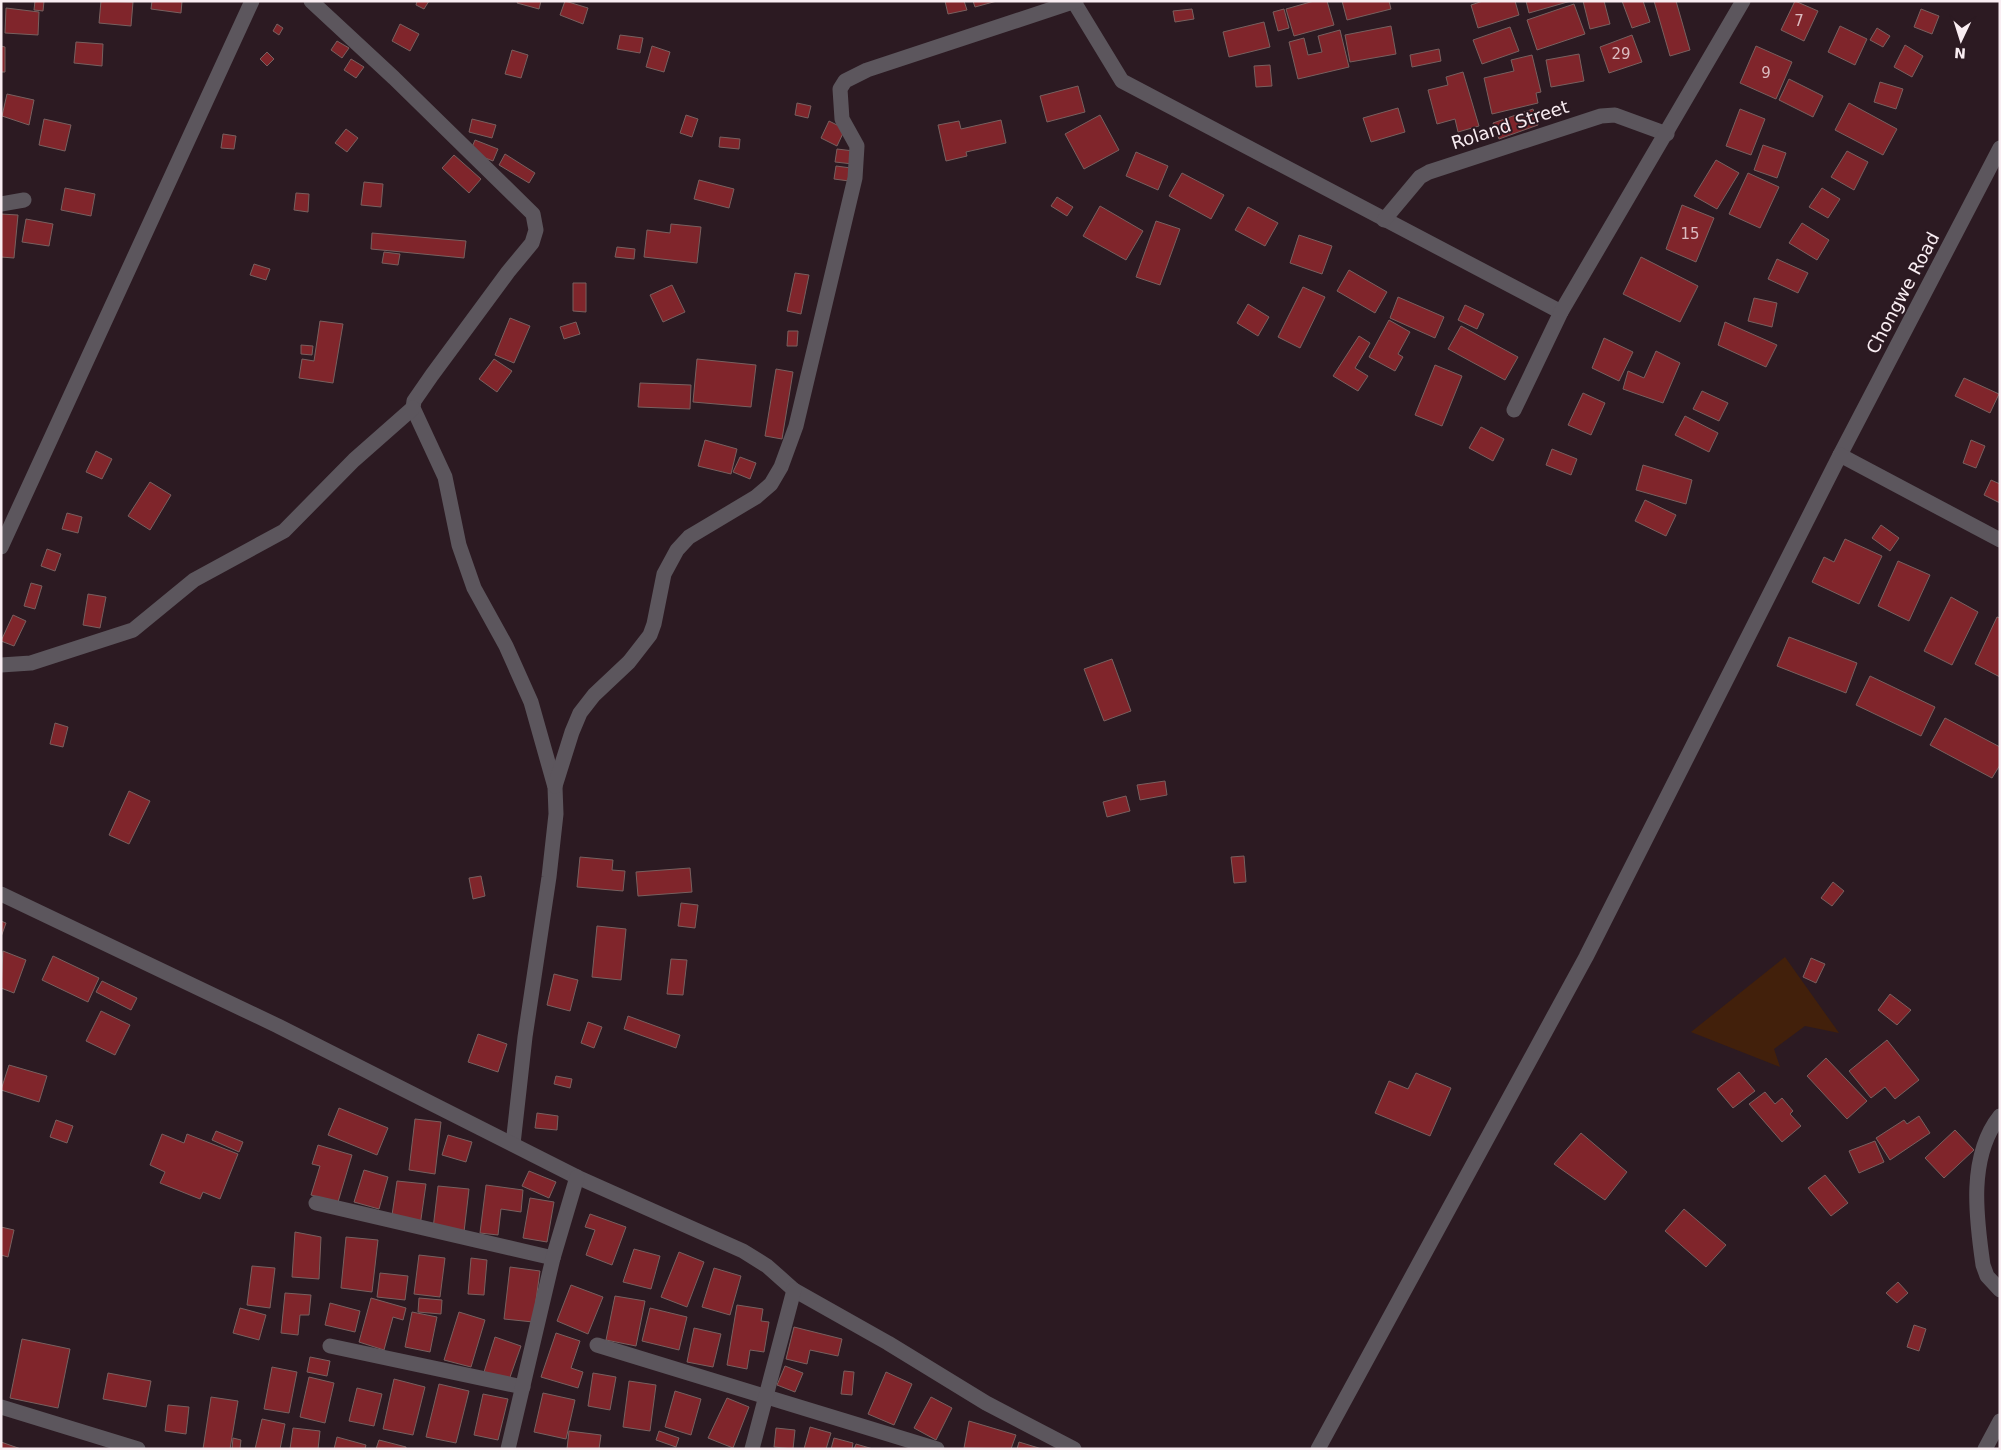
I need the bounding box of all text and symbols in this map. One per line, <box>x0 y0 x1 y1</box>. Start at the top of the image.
house number: 7 <box>1794 12 1804 30</box>
north arrow <box>1936 15 1986 65</box>
house number: 29 <box>1611 45 1631 63</box>
text: N <box>1954 45 1966 61</box>
house number: 9 <box>1761 64 1771 82</box>
street label: Roland Street <box>1449 96 1571 153</box>
house number: 15 <box>1680 225 1700 243</box>
street label: Chongwe Road <box>1862 228 1943 357</box>

